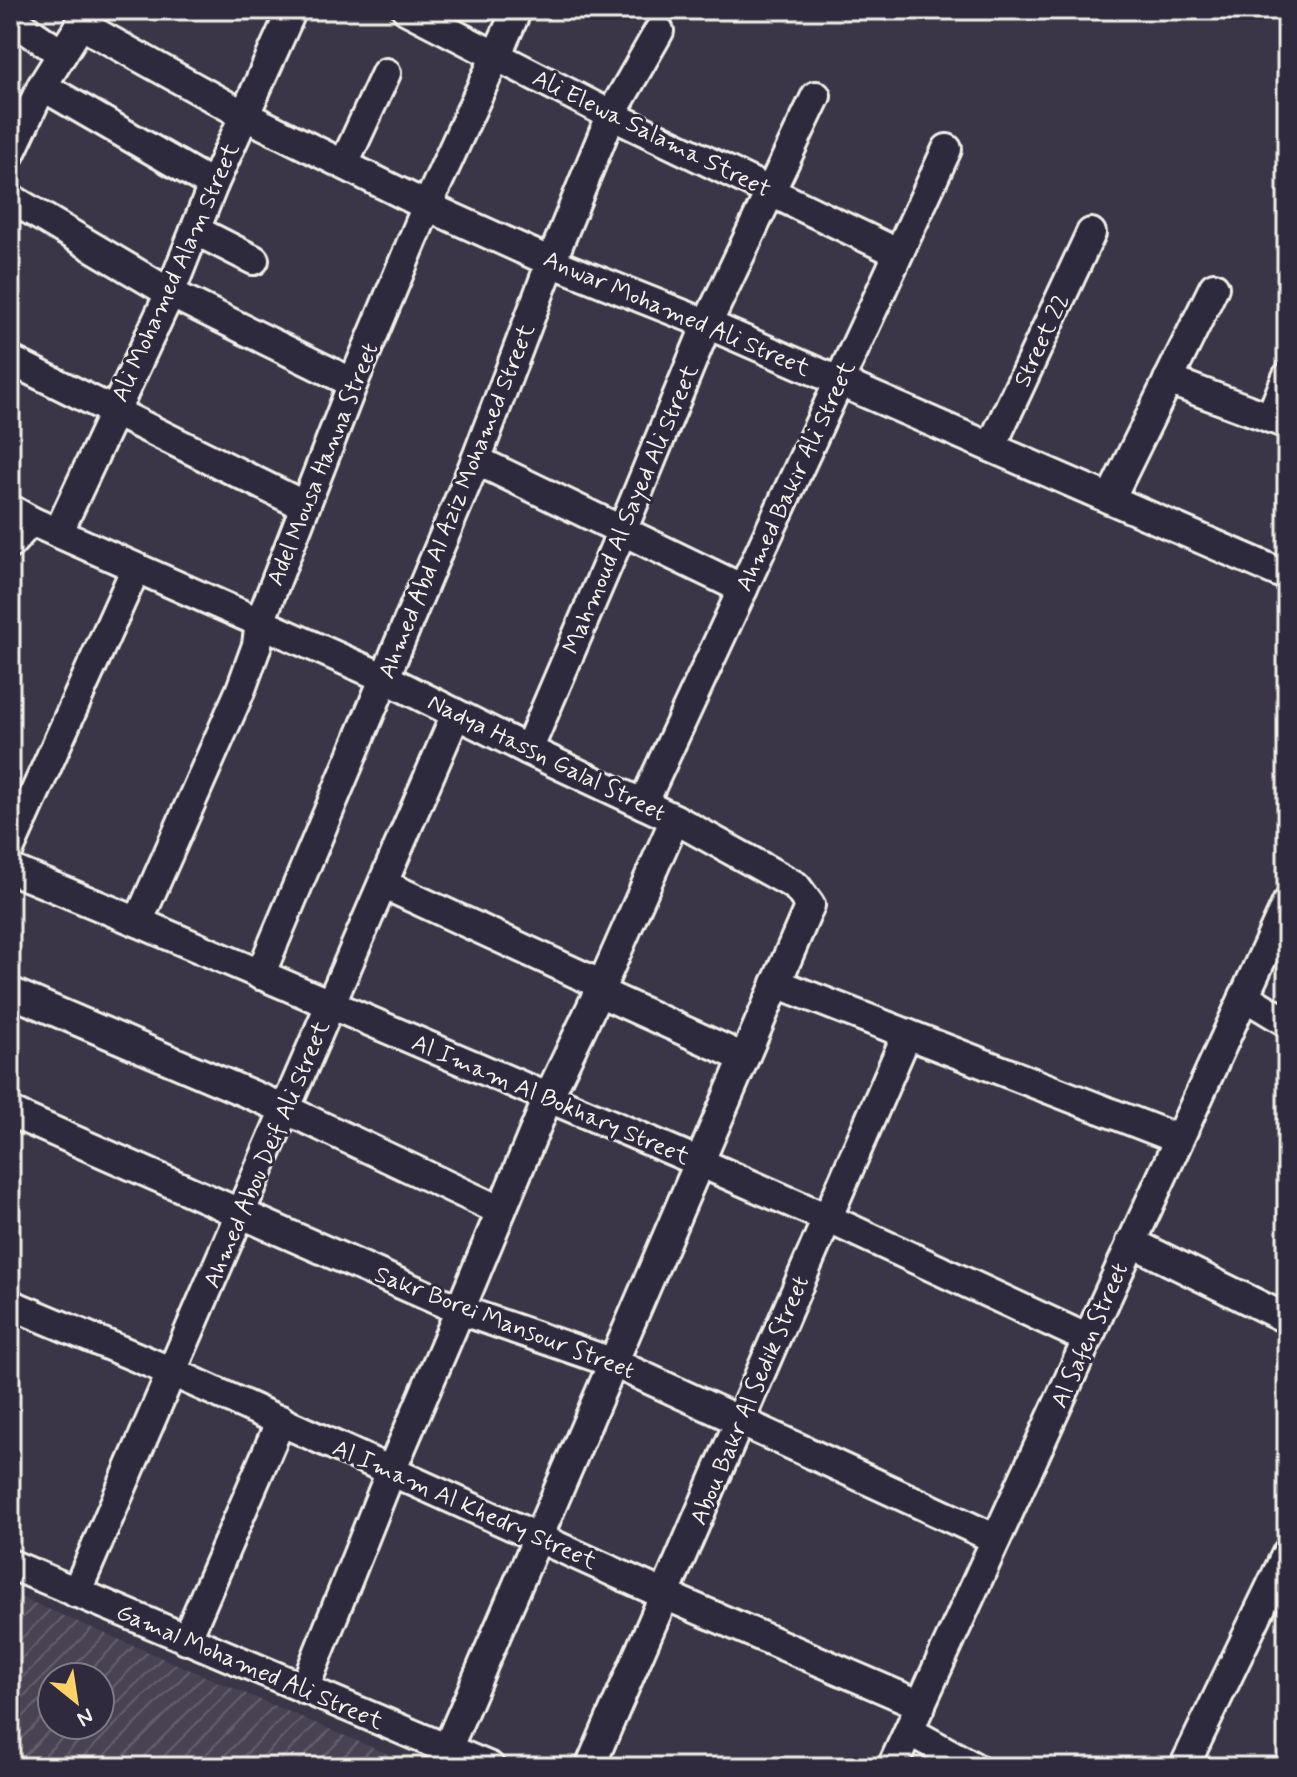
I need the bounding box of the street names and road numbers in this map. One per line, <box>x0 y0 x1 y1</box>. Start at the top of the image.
street label: Ali Elewa Salama Street <box>527 63 776 206</box>
street label: Ali Mohamed Alam Street <box>105 138 248 407</box>
street label: Anwar Mohamed Ali Street <box>538 244 814 385</box>
street label: Street 22 <box>1007 289 1077 392</box>
street label: Ahmed Abd Al Aziz Mohamed Street <box>372 320 543 684</box>
street label: Adel Mousa Hanna Street <box>260 338 386 591</box>
street label: Ahmed Bakir Ali Street <box>729 356 863 597</box>
street label: Mahmoud Al Sayed Ali Street <box>556 360 707 659</box>
street label: Nadya Hassn Galal Street <box>422 687 670 830</box>
street label: Ahmed Abou Deif Ali Street <box>197 1016 338 1293</box>
street label: Al Imam Al Bokhary Street <box>407 1028 694 1173</box>
street label: Al Safen Street <box>1045 1258 1136 1413</box>
street label: Sakr Borei Mansour Street <box>370 1259 639 1387</box>
street label: Abou Bakr Al Sedik Street <box>684 1271 817 1530</box>
street label: Al Imam Al Khedry Street <box>327 1433 601 1578</box>
street label: Gamal Mohamed Ali Street <box>111 1597 388 1738</box>

